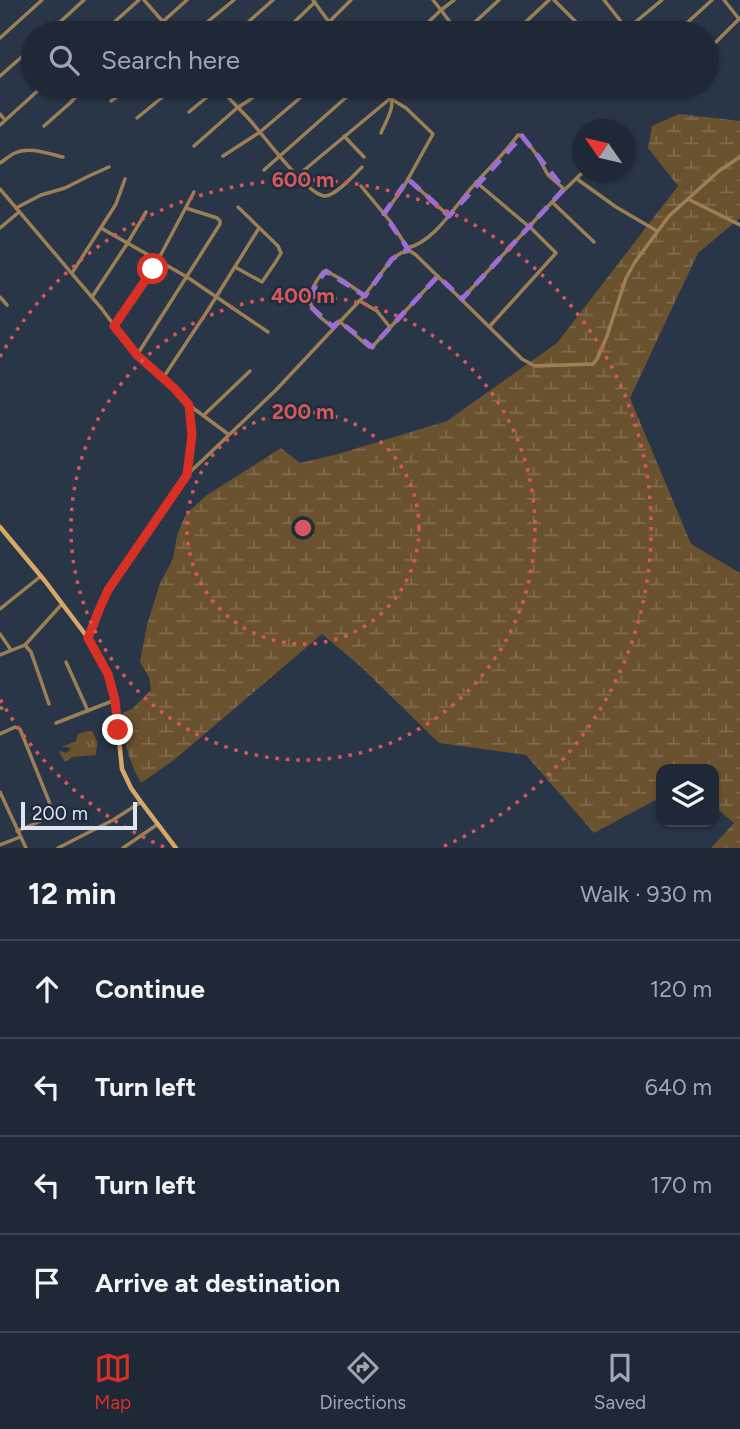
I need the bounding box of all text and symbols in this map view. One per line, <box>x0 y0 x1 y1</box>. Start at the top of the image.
search box <box>21 21 719 98</box>
icon: search <box>45 41 83 79</box>
text: Search here <box>101 44 240 76</box>
north arrow <box>572 119 635 182</box>
text: 600 m <box>272 167 334 192</box>
route start <box>137 253 168 284</box>
text: 400 m <box>271 283 335 308</box>
text: 200 m <box>272 399 334 424</box>
centre of rings <box>291 516 315 540</box>
route end <box>102 714 133 745</box>
map controls <box>656 764 719 827</box>
button: layers <box>656 764 719 827</box>
scale bar <box>21 799 136 831</box>
text: 200 m <box>32 802 88 825</box>
text: 12 min <box>28 875 116 912</box>
text: Walk · 930 m <box>580 880 712 908</box>
icon: ahead <box>28 970 66 1008</box>
text: Continue <box>95 973 205 1005</box>
text: 120 m <box>650 975 712 1003</box>
icon: left <box>28 1068 66 1106</box>
text: Turn left <box>95 1071 196 1103</box>
text: 640 m <box>645 1073 712 1101</box>
icon: left <box>28 1166 66 1204</box>
text: Turn left <box>95 1169 196 1201</box>
text: 170 m <box>650 1171 712 1199</box>
icon: arrive <box>28 1264 66 1302</box>
text: Arrive at destination <box>95 1267 340 1299</box>
tab: Map <box>94 1349 132 1414</box>
tab: Directions <box>319 1349 406 1414</box>
tab: Saved <box>594 1349 646 1414</box>

